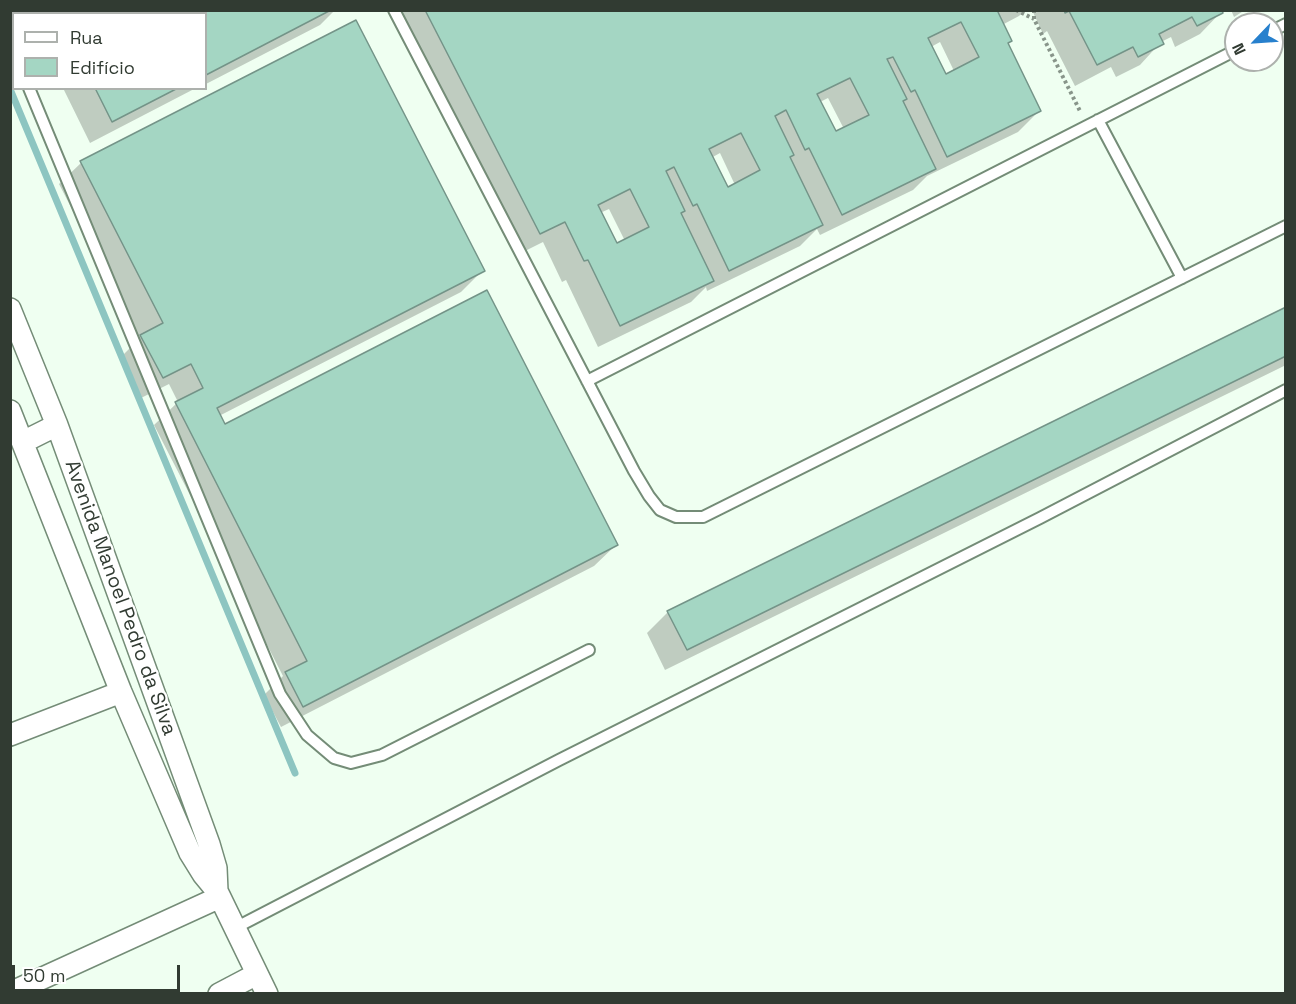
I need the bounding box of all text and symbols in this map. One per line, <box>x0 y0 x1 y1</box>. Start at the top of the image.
legend <box>12 12 207 90</box>
north arrow <box>1224 12 1284 72</box>
text: Rua <box>70 26 103 49</box>
text: N <box>1227 40 1251 58</box>
text: Edifício <box>70 56 135 79</box>
street label: Avenida Manoel Pedro da Silva <box>59 457 181 739</box>
scale bar <box>15 953 183 991</box>
text: 50 m <box>23 964 65 987</box>

